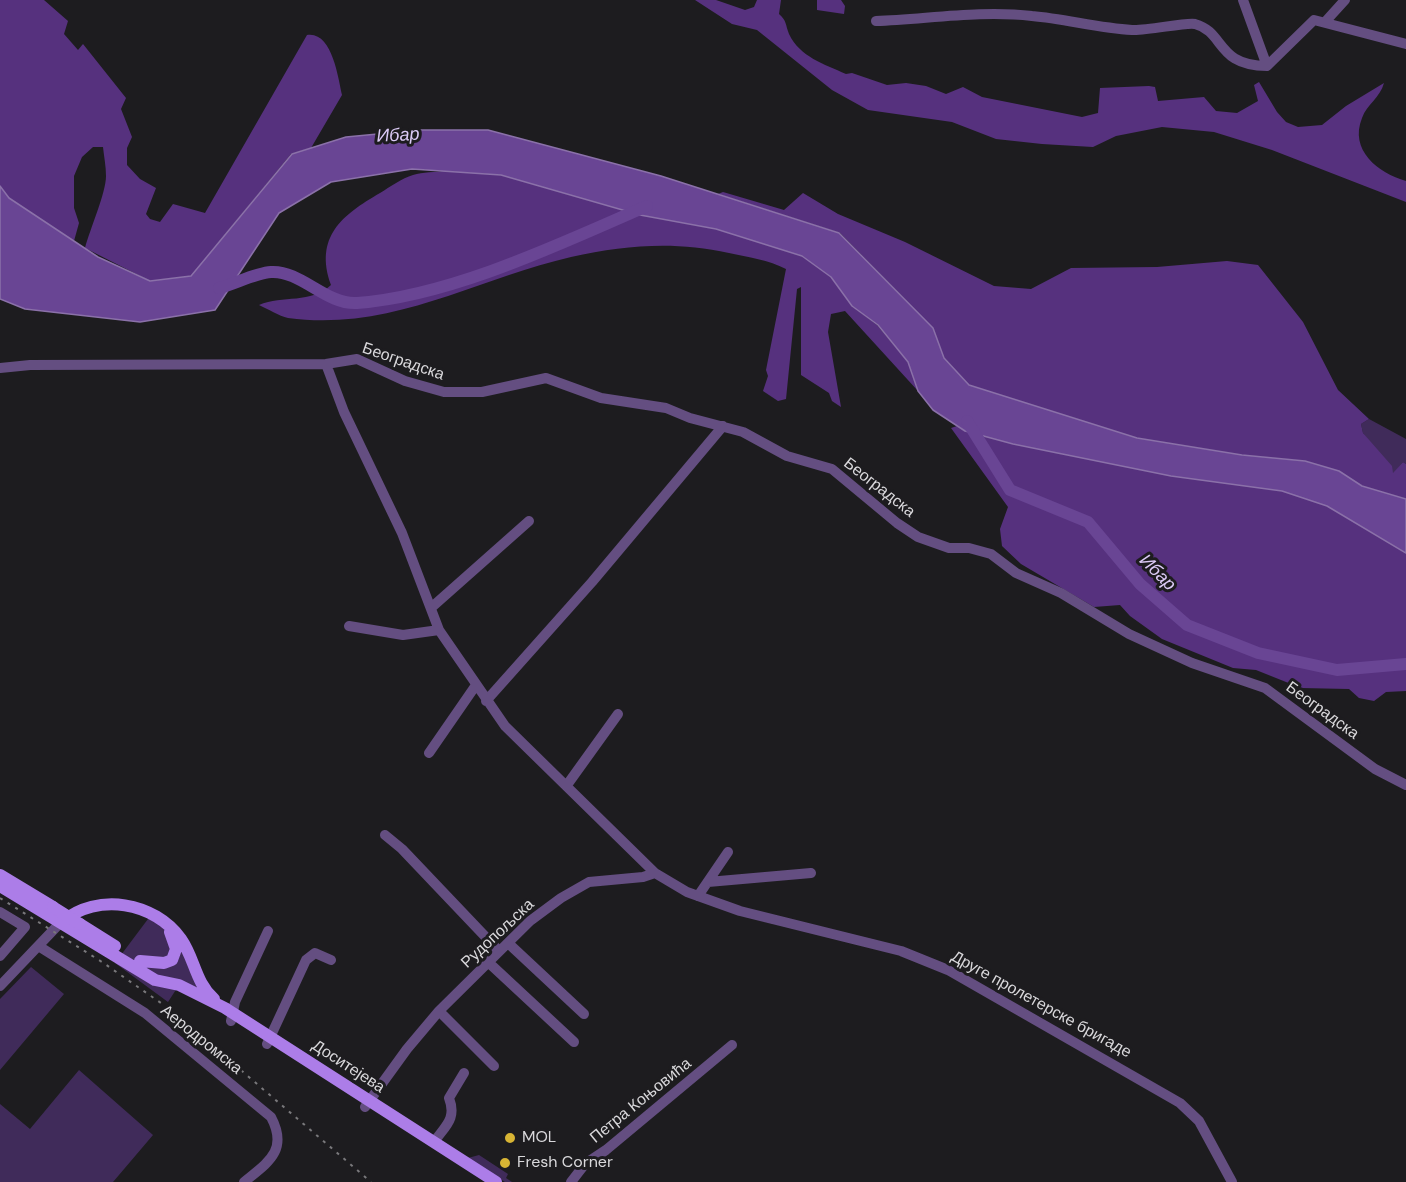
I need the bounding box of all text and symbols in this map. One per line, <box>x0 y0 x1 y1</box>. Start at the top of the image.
water label: Ибар <box>376 124 420 148</box>
street label: Београдска <box>359 339 447 385</box>
street label: Београдска <box>839 454 919 522</box>
water label: Ибар <box>1134 550 1180 596</box>
street label: Београдска <box>1282 678 1362 744</box>
street label: Рудопољска <box>458 895 538 973</box>
street label: Друге пролетерске бригаде <box>948 947 1134 1063</box>
street label: Аеродромска <box>156 1001 246 1079</box>
street label: Доситејева <box>308 1036 388 1098</box>
street label: Петра Коњовића <box>587 1054 695 1148</box>
place label: MOL <box>522 1128 556 1148</box>
marker: MOL <box>503 1131 517 1145</box>
place label: Fresh Corner <box>517 1153 613 1173</box>
marker: Fresh Corner <box>498 1156 512 1170</box>

